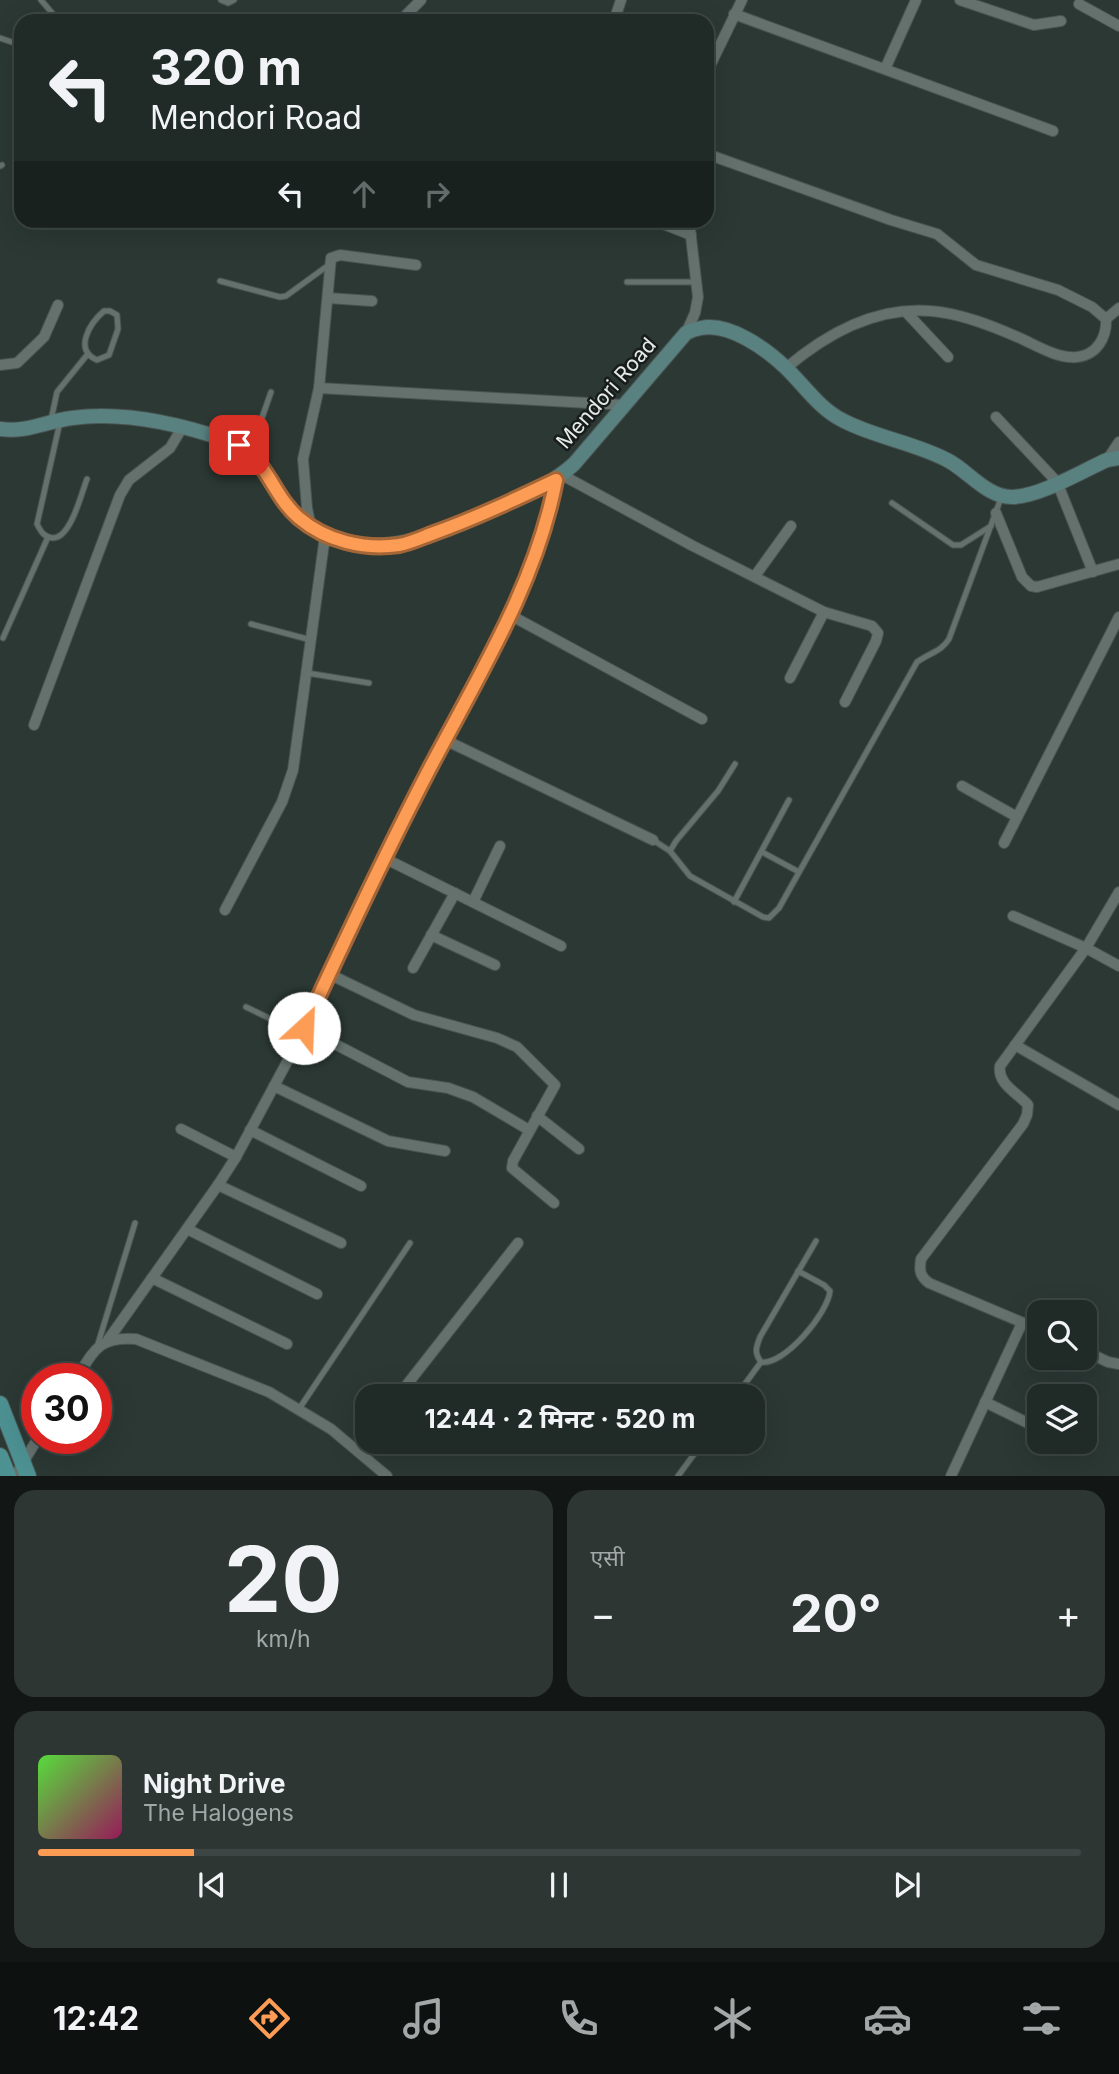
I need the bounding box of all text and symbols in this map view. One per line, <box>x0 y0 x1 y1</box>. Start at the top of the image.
text: 320 m <box>150 38 302 97</box>
icon: left <box>35 42 126 133</box>
text: Mendori Road <box>150 98 362 137</box>
icon: left <box>272 175 310 213</box>
icon: ahead <box>345 175 383 213</box>
icon: right <box>418 175 456 213</box>
street label: Mendori Road <box>551 332 661 454</box>
pin <box>209 415 269 475</box>
icon: arrive <box>220 426 258 464</box>
position arrow <box>267 991 341 1065</box>
map controls <box>1027 1300 1097 1454</box>
button: search <box>1027 1300 1097 1370</box>
speed limit sign: 30 <box>21 1363 112 1454</box>
button: layers <box>1027 1384 1097 1454</box>
text: 12:44 · 2 मिनट · 520 m <box>425 1403 695 1434</box>
text: 20 <box>224 1524 343 1634</box>
text: एसी <box>591 1544 625 1572</box>
text: 20° <box>790 1582 882 1645</box>
text: − <box>591 1591 616 1637</box>
text: + <box>1056 1591 1081 1637</box>
text: km/h <box>256 1625 311 1653</box>
text: Night Drive <box>143 1768 285 1799</box>
text: The Halogens <box>143 1799 294 1827</box>
icon: previous <box>193 1866 231 1904</box>
icon: pause <box>540 1866 578 1904</box>
icon: next <box>888 1866 926 1904</box>
icon: directions <box>245 1994 294 2043</box>
icon: music <box>399 1994 448 2043</box>
icon: phone <box>554 1994 603 2043</box>
icon: climate <box>708 1994 757 2043</box>
icon: car <box>863 1994 912 2043</box>
icon: filters <box>1017 1994 1066 2043</box>
text: 12:42 <box>53 1999 139 2038</box>

